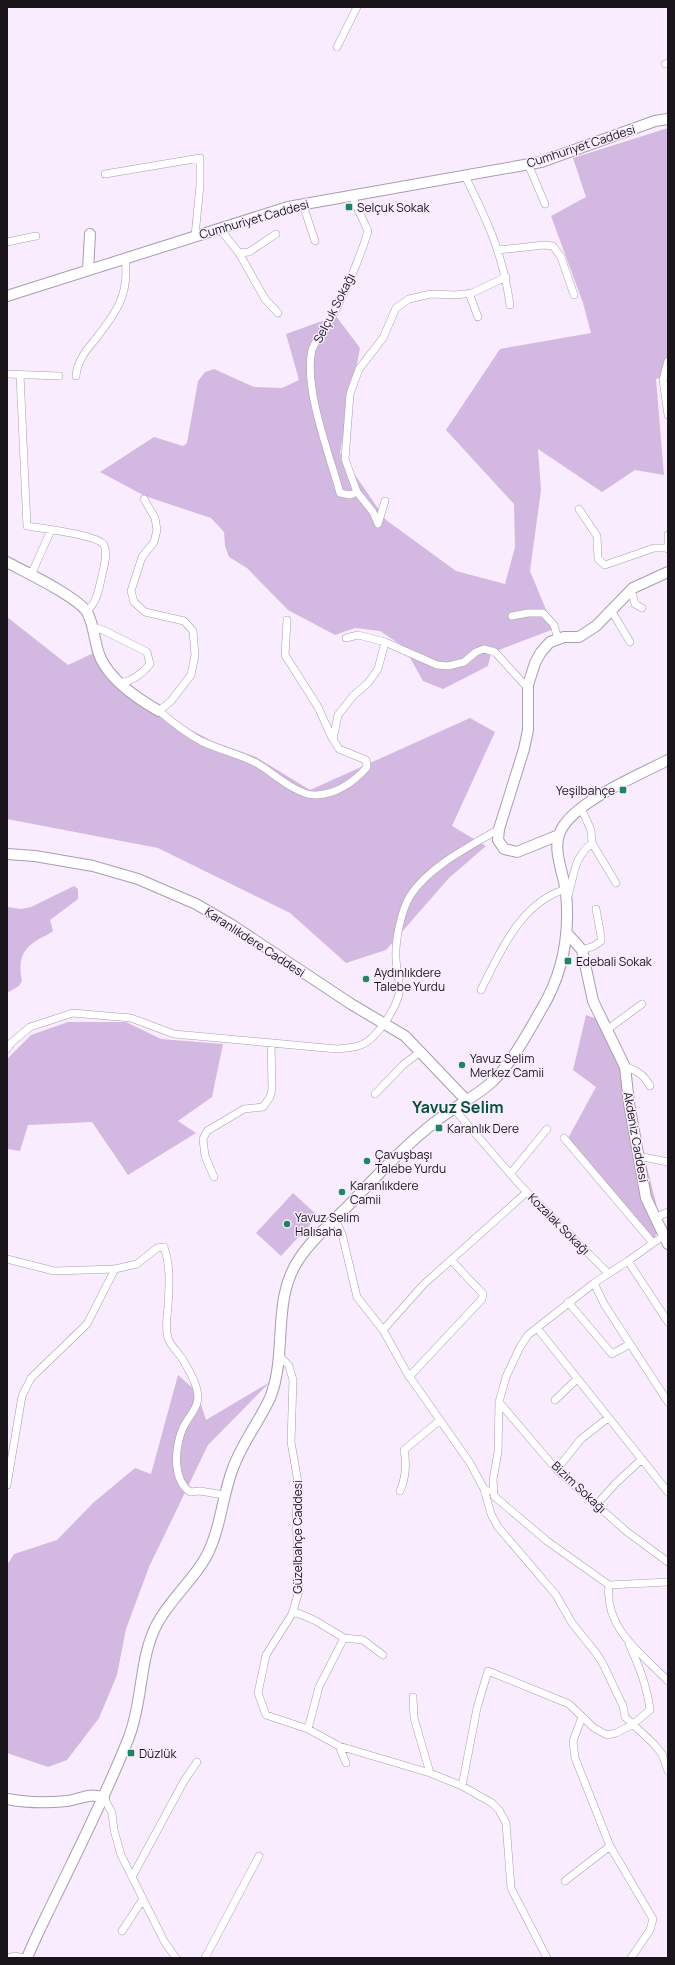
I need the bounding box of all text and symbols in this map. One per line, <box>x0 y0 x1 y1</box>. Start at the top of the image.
street label: Cumhuriyet Caddesi <box>525 120 637 172</box>
street label: Cumhuriyet Caddesi <box>197 195 311 243</box>
place label: Selçuk Sokak <box>357 199 430 216</box>
marker: Selçuk Sokak <box>344 202 354 212</box>
street label: Selçuk Sokağı <box>309 270 359 346</box>
place label: Yeşilbahçe <box>556 782 615 799</box>
marker: Yeşilbahçe <box>618 785 628 795</box>
street label: Karanlıkdere Caddesi <box>202 903 308 981</box>
place label: Edebali Sokak <box>576 953 653 970</box>
marker: Edebali Sokak <box>563 956 573 966</box>
place label: Aydınlıkdere Talebe Yurdu <box>374 964 445 995</box>
marker: Aydınlıkdere Talebe Yurdu <box>361 974 371 984</box>
place label: Yavuz Selim Merkez Camii <box>470 1050 544 1081</box>
marker: Yavuz Selim Merkez Camii <box>457 1060 467 1070</box>
street label: Akdeniz Caddesi <box>620 1090 652 1184</box>
district label: Yavuz Selim <box>412 1096 504 1118</box>
place label: Karanlık Dere <box>447 1120 519 1137</box>
marker: Karanlık Dere <box>434 1123 444 1133</box>
place label: Çavuşbaşı Talebe Yurdu <box>375 1146 446 1177</box>
marker: Çavuşbaşı Talebe Yurdu <box>362 1156 372 1166</box>
place label: Karanlıkdere Camii <box>350 1177 418 1208</box>
marker: Karanlıkdere Camii <box>337 1187 347 1197</box>
street label: Kozalak Sokağı <box>524 1189 594 1259</box>
place label: Yavuz Selim Halısaha <box>295 1209 359 1240</box>
marker: Yavuz Selim Halısaha <box>282 1219 292 1229</box>
street label: Bizim Sokağı <box>548 1457 610 1517</box>
street label: Güzelbahçe Caddesi <box>289 1480 306 1594</box>
place label: Düzlük <box>139 1745 177 1762</box>
marker: Düzlük <box>126 1748 136 1758</box>

